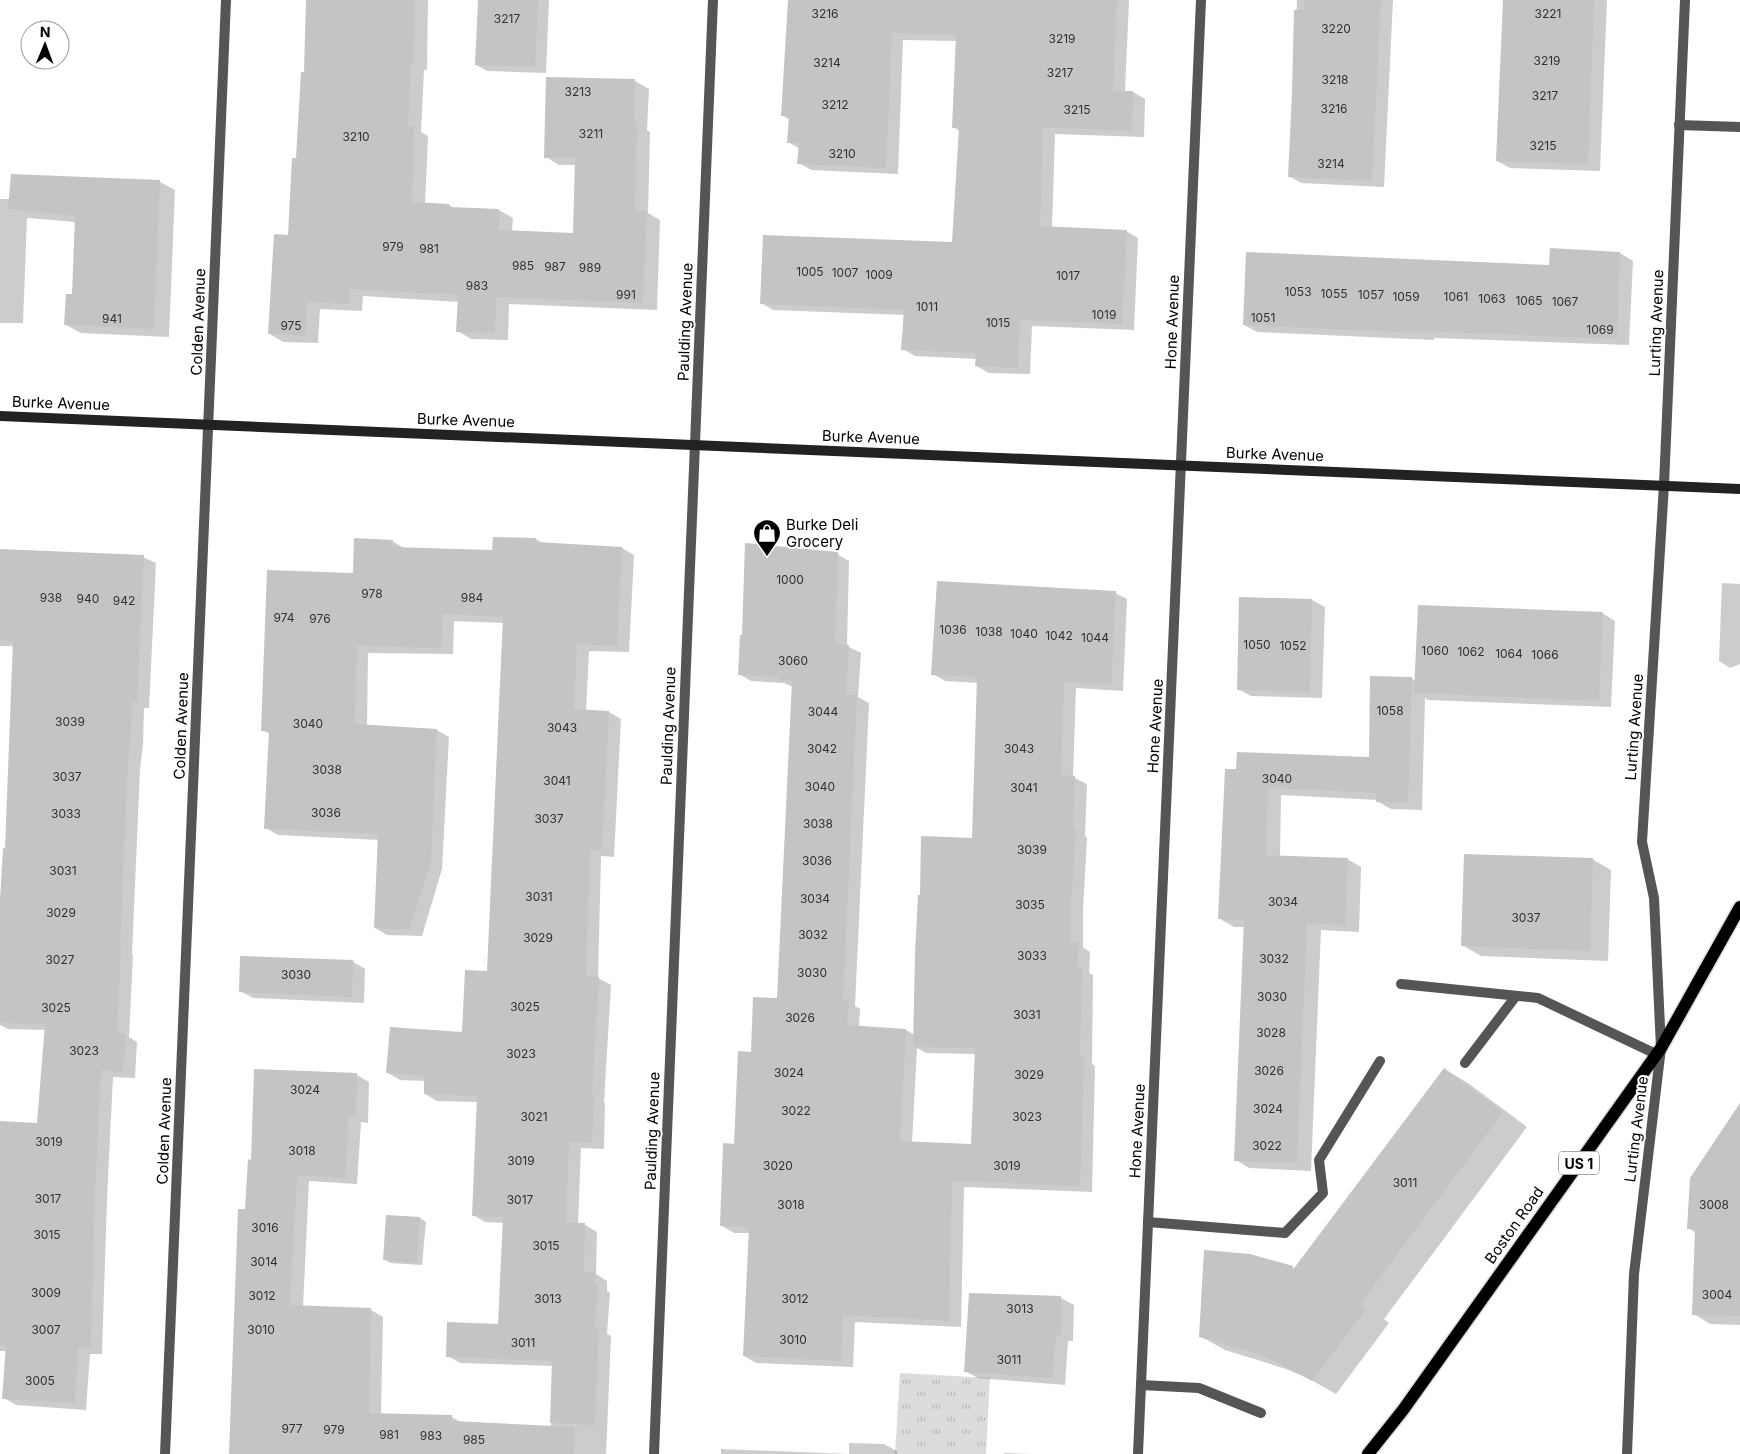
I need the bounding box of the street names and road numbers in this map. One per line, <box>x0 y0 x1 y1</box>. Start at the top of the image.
street label: Paulding Avenue <box>673 263 697 381</box>
street label: Colden Avenue <box>187 268 209 376</box>
street label: Lurting Avenue <box>1645 269 1667 377</box>
street label: Hone Avenue <box>1161 274 1183 370</box>
street label: Burke Avenue <box>12 392 110 414</box>
street label: Burke Avenue <box>417 409 515 431</box>
street label: Burke Avenue <box>822 426 920 448</box>
street label: Burke Avenue <box>1226 443 1324 465</box>
street label: Paulding Avenue <box>656 667 680 785</box>
street label: Colden Avenue <box>170 672 192 780</box>
street label: Lurting Avenue <box>1621 673 1647 781</box>
street label: Hone Avenue <box>1143 678 1167 774</box>
street label: Paulding Avenue <box>640 1072 664 1190</box>
street label: Lurting Avenue <box>1620 1075 1652 1183</box>
street label: Colden Avenue <box>153 1077 175 1185</box>
street label: Hone Avenue <box>1125 1083 1149 1179</box>
road number: US 1 <box>1559 1152 1599 1174</box>
street label: Boston Road <box>1480 1183 1548 1267</box>

